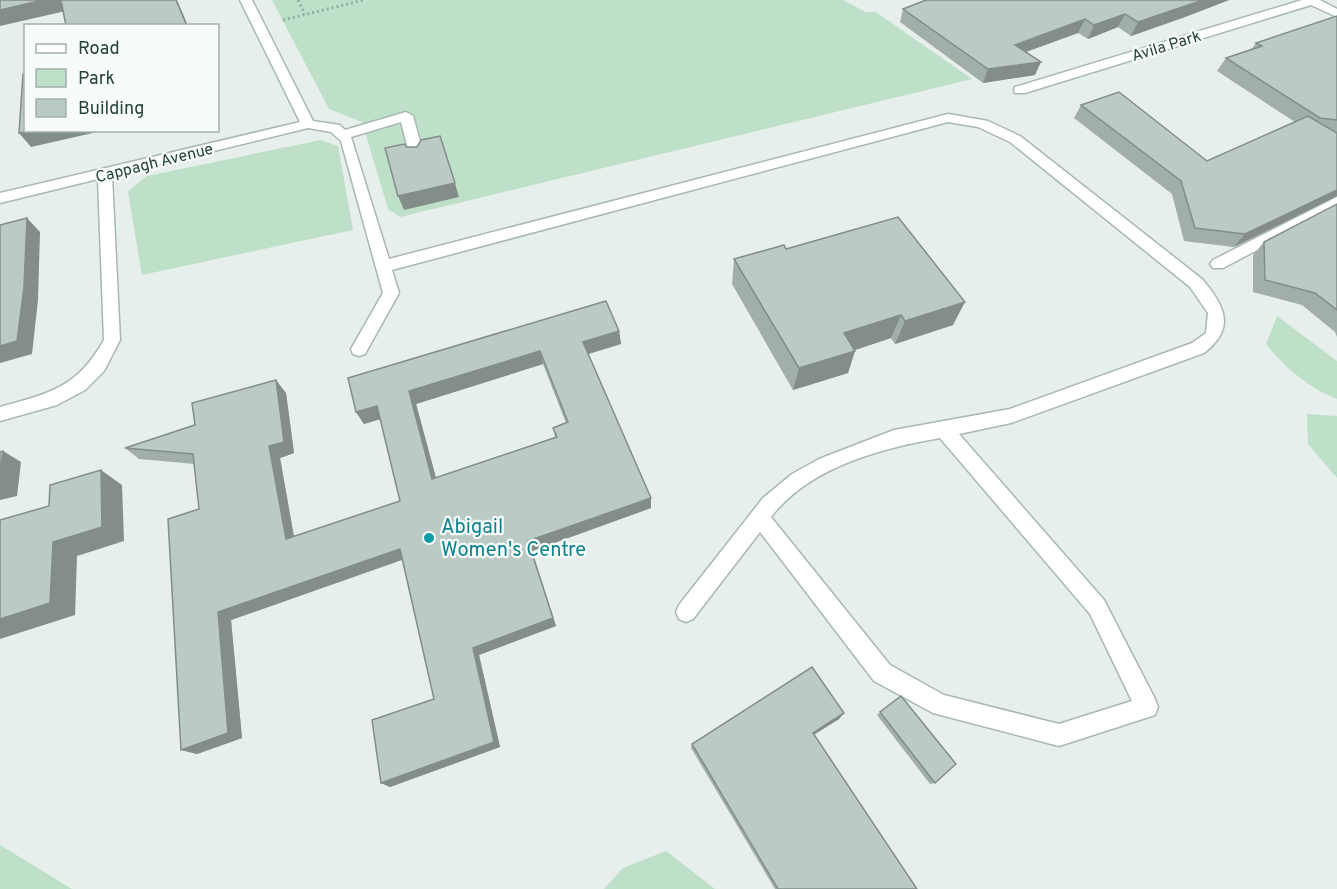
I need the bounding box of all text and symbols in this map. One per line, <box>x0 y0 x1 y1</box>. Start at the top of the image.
legend <box>24 24 219 132</box>
street label: Avila Park <box>1129 27 1204 67</box>
text: Road <box>78 38 120 61</box>
text: Park <box>78 68 115 91</box>
text: Building <box>78 98 144 121</box>
street label: Cappagh Avenue <box>94 140 215 188</box>
place label: Abigail Women's Centre <box>441 515 586 564</box>
marker: Abigail Women's Centre <box>422 531 436 545</box>

